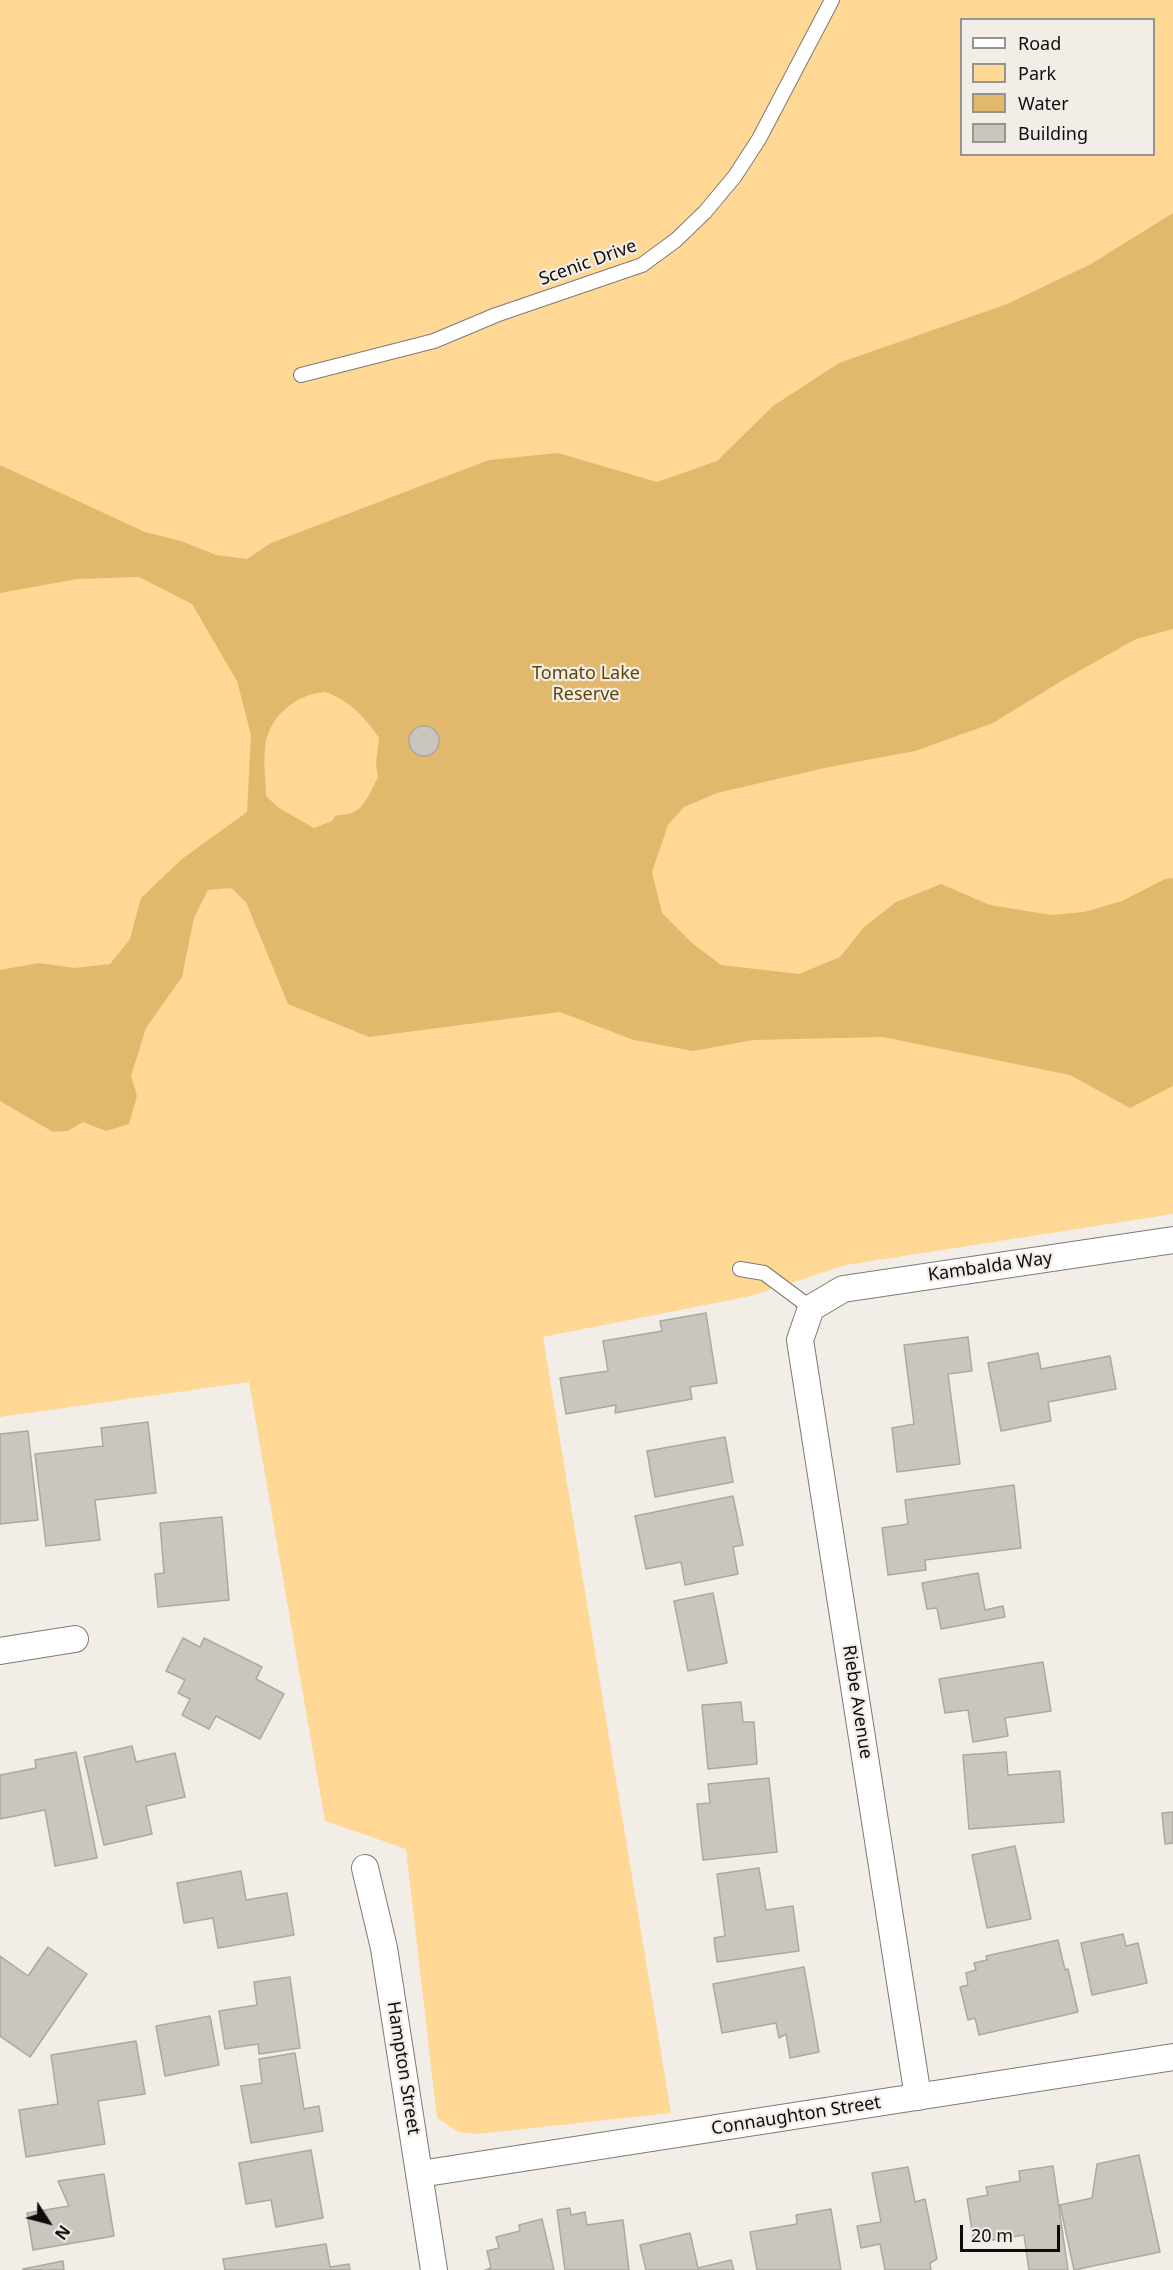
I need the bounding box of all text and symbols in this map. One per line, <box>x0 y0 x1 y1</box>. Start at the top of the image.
legend <box>960 18 1155 156</box>
text: Road <box>1018 31 1061 55</box>
text: Park <box>1018 61 1056 85</box>
text: Water <box>1018 91 1069 115</box>
text: Building <box>1018 121 1088 145</box>
street label: Scenic Drive <box>536 235 640 291</box>
park label: Tomato Lake Reserve <box>532 663 640 706</box>
street label: Kambalda Way <box>926 1248 1054 1286</box>
street label: Riebe Avenue <box>837 1643 877 1761</box>
street label: Hampton Street <box>382 2000 424 2136</box>
street label: Connaughton Street <box>710 2092 882 2140</box>
north arrow <box>18 2192 78 2252</box>
scale bar <box>963 2213 1064 2251</box>
text: N <box>50 2221 75 2244</box>
text: 20 m <box>971 2223 1013 2247</box>

